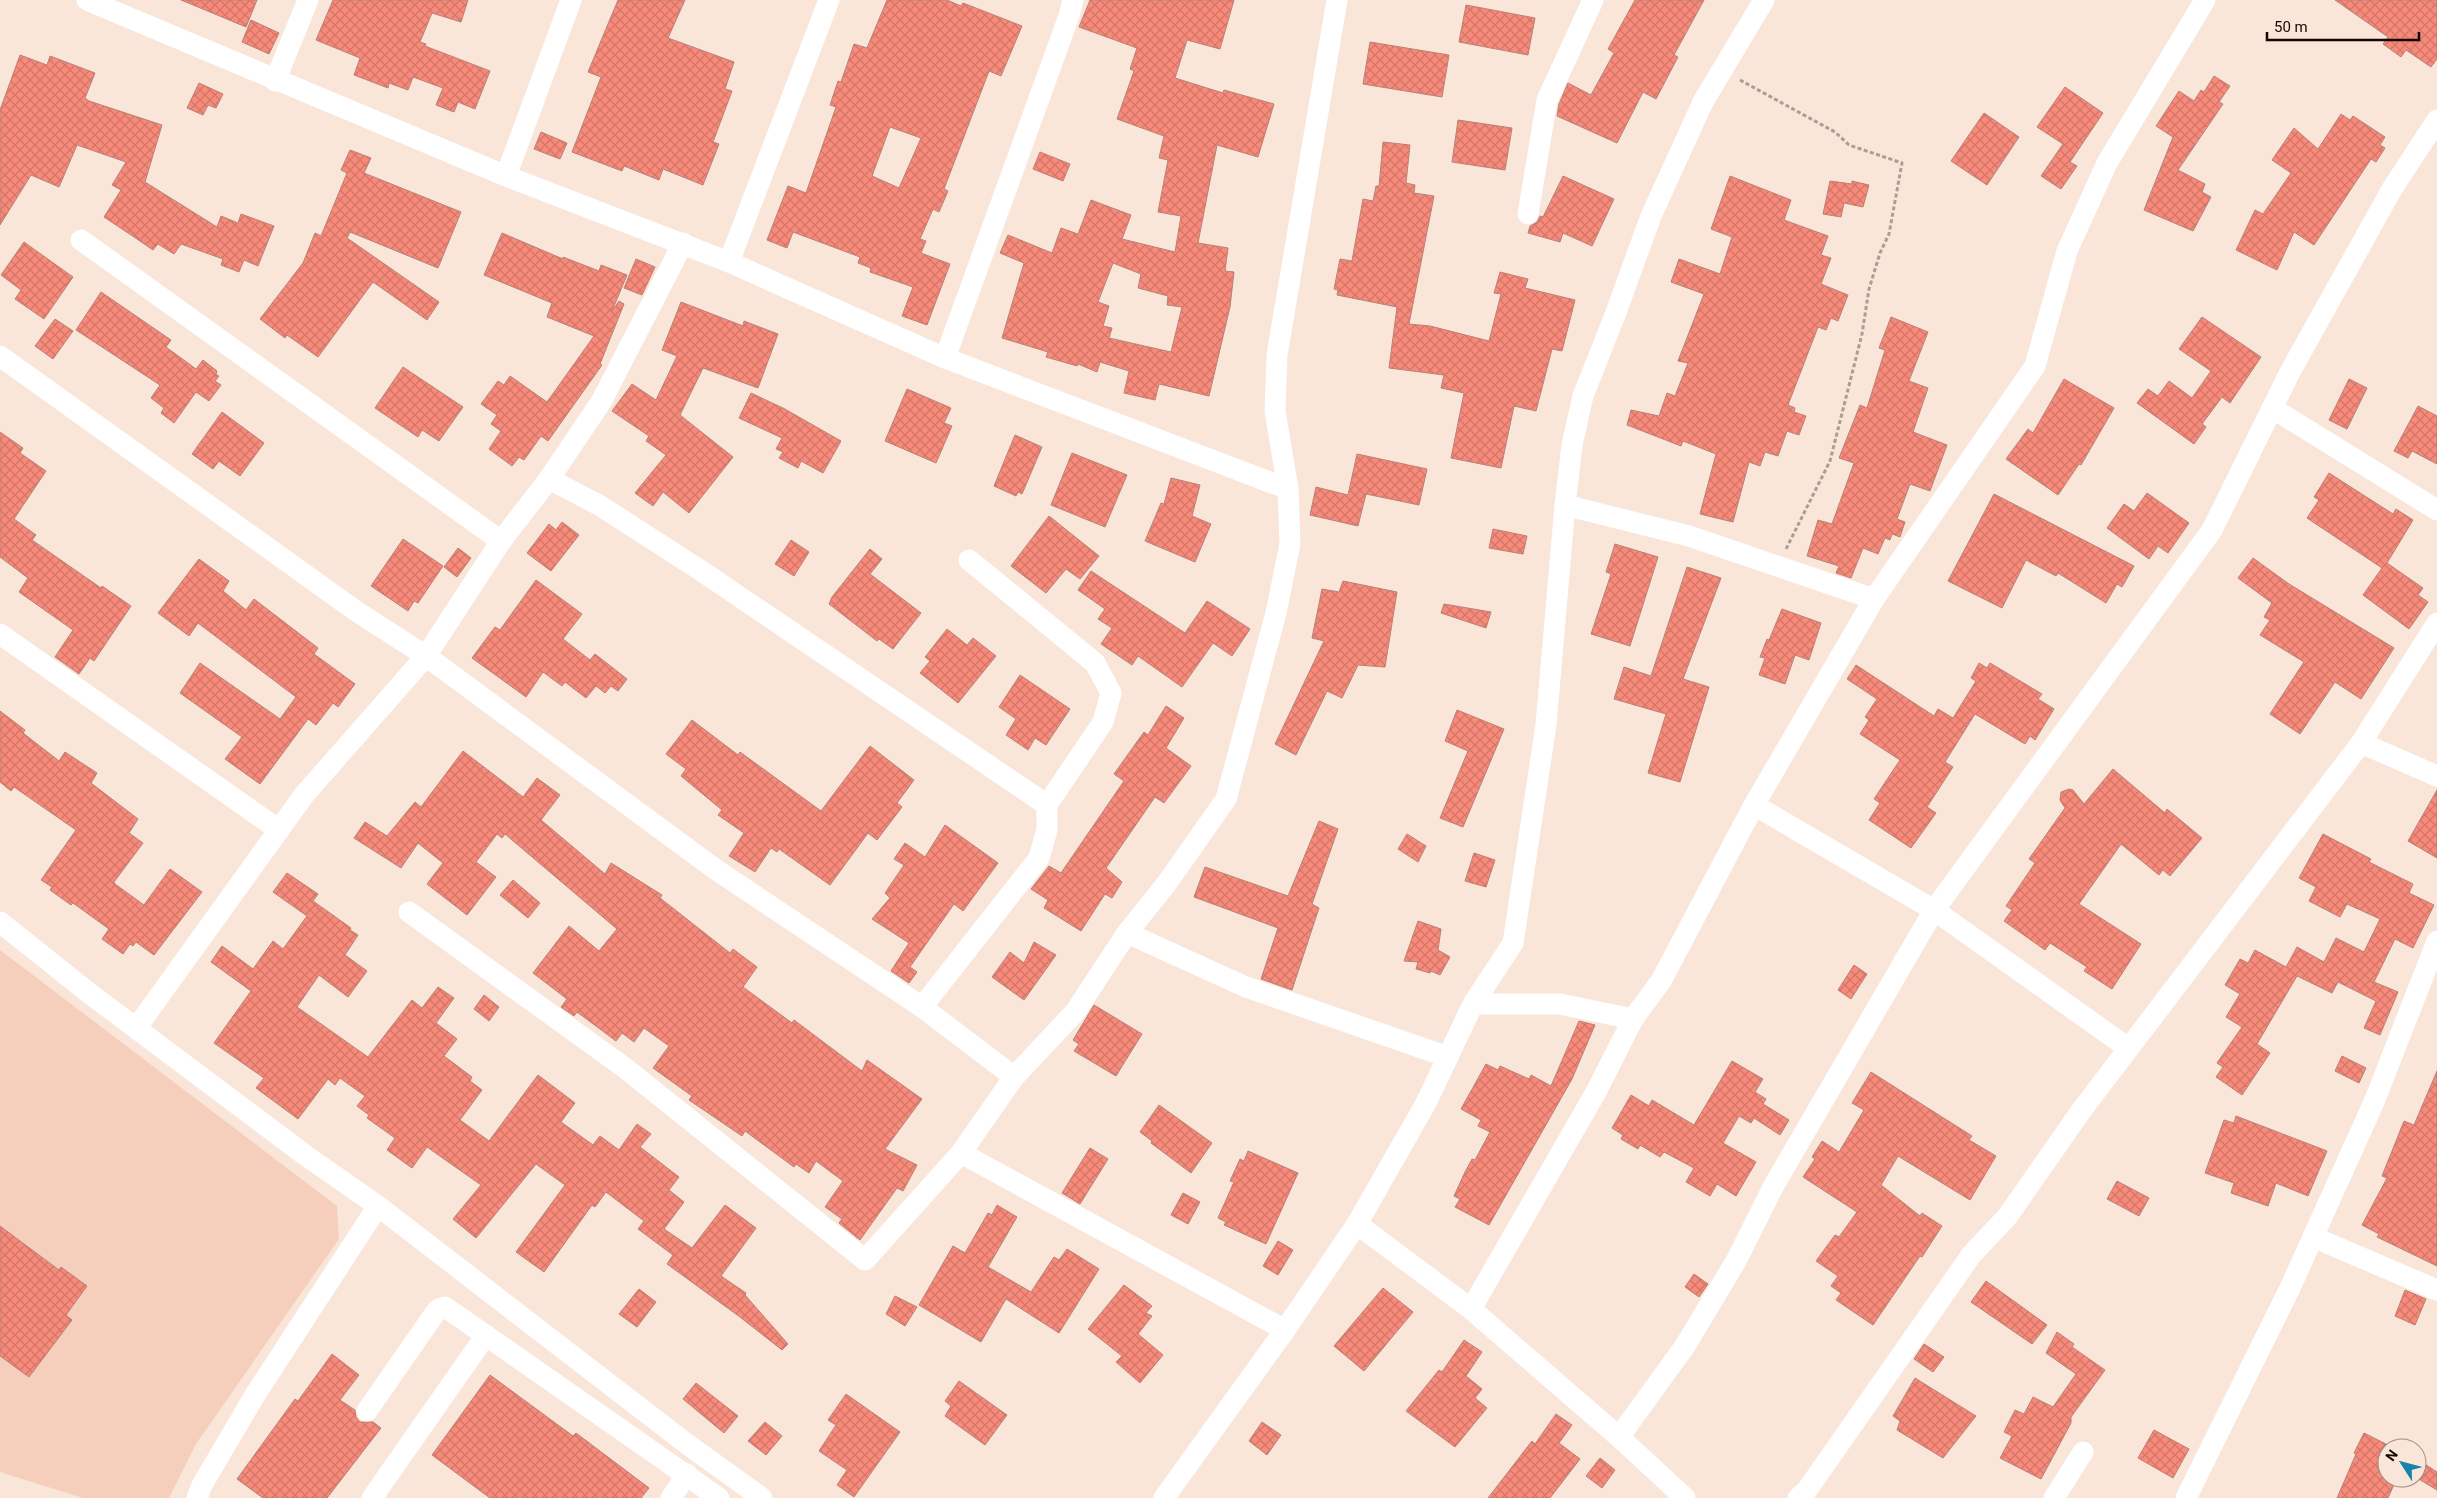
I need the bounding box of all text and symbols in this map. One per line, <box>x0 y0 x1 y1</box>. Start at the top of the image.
scale bar <box>2267 10 2420 42</box>
text: 50 m <box>2274 18 2308 36</box>
north arrow <box>2377 1438 2427 1488</box>
text: N <box>2382 1447 2401 1464</box>

